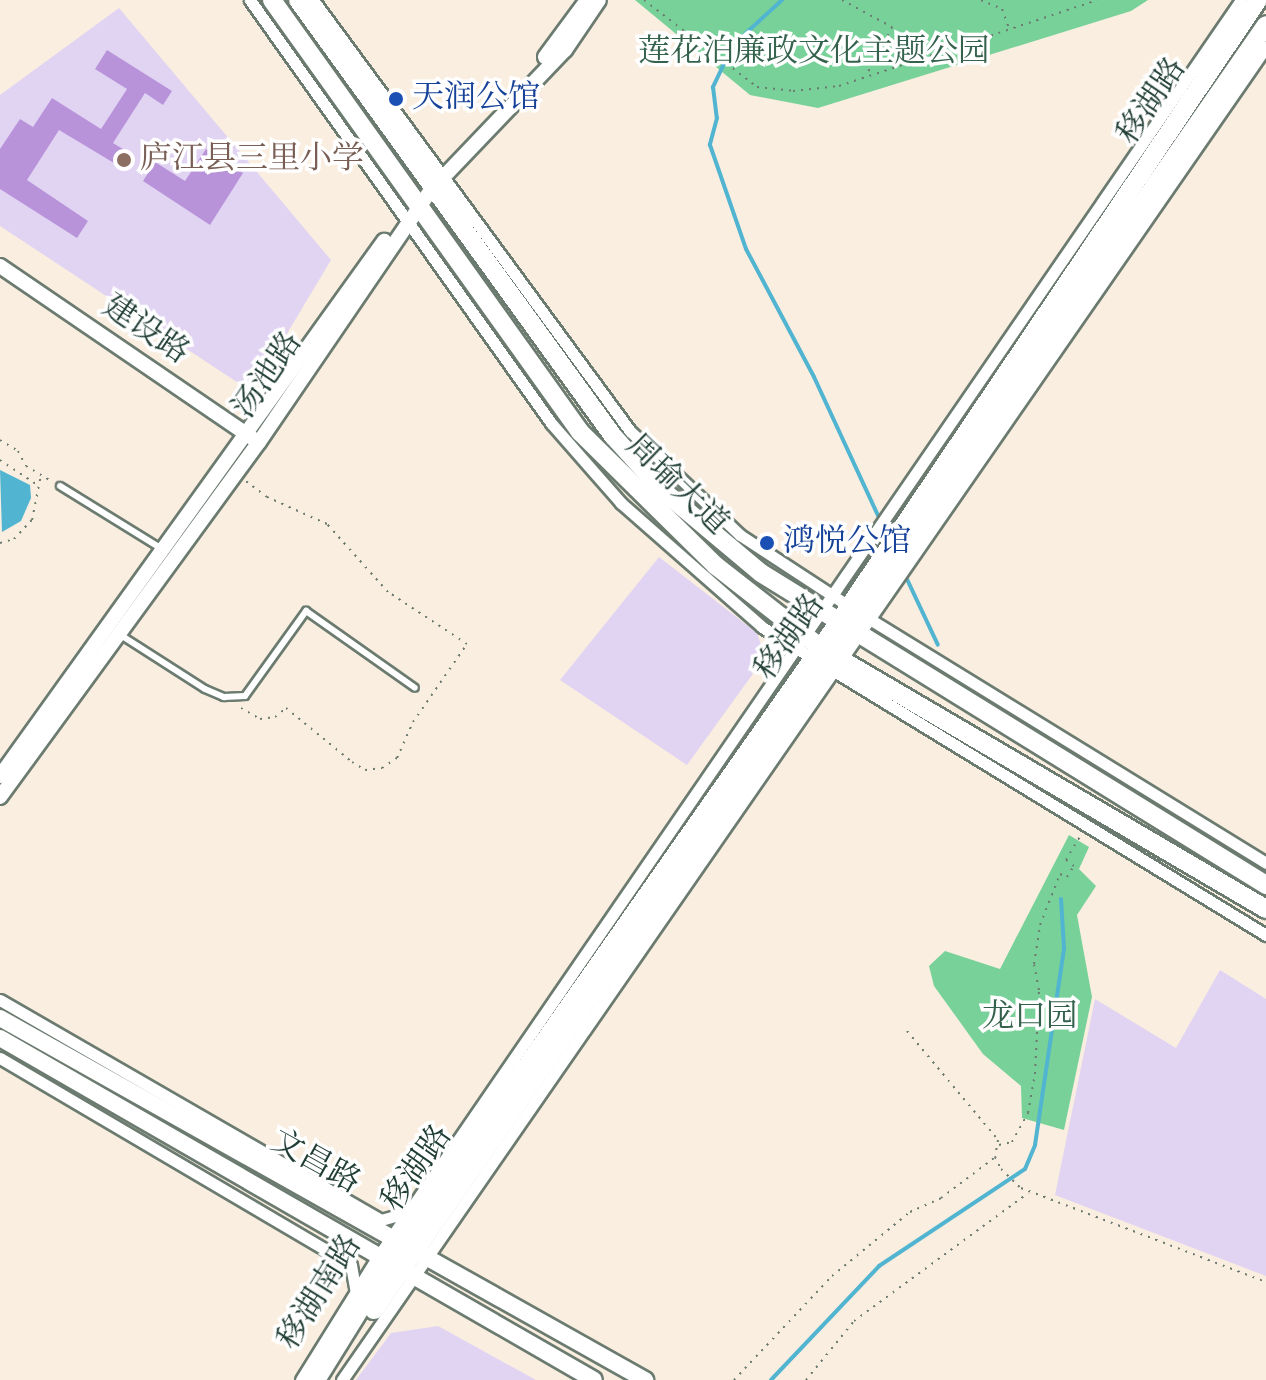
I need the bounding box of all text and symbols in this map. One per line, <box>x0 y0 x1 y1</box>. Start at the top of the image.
park label: 莲花泊廉政文化主题公园 <box>638 34 990 72</box>
street label: 移湖路 <box>1110 51 1196 153</box>
place label: 天润公馆 <box>412 80 540 118</box>
marker: 天润公馆 <box>387 90 405 108</box>
place label: 庐江县三里小学 <box>140 141 364 179</box>
marker: 庐江县三里小学 <box>115 151 133 169</box>
street label: 建设路 <box>94 288 196 374</box>
street label: 汤池路 <box>226 325 312 427</box>
street label: 周瑜大道 <box>617 428 735 544</box>
place label: 鸿悦公馆 <box>783 524 911 562</box>
marker: 鸿悦公馆 <box>758 534 776 552</box>
street label: 移湖路 <box>748 588 834 688</box>
park label: 龙口园 <box>982 999 1078 1037</box>
street label: 移湖路 <box>375 1119 461 1219</box>
street label: 文昌路 <box>264 1123 366 1203</box>
street label: 移湖南路 <box>271 1229 371 1357</box>

